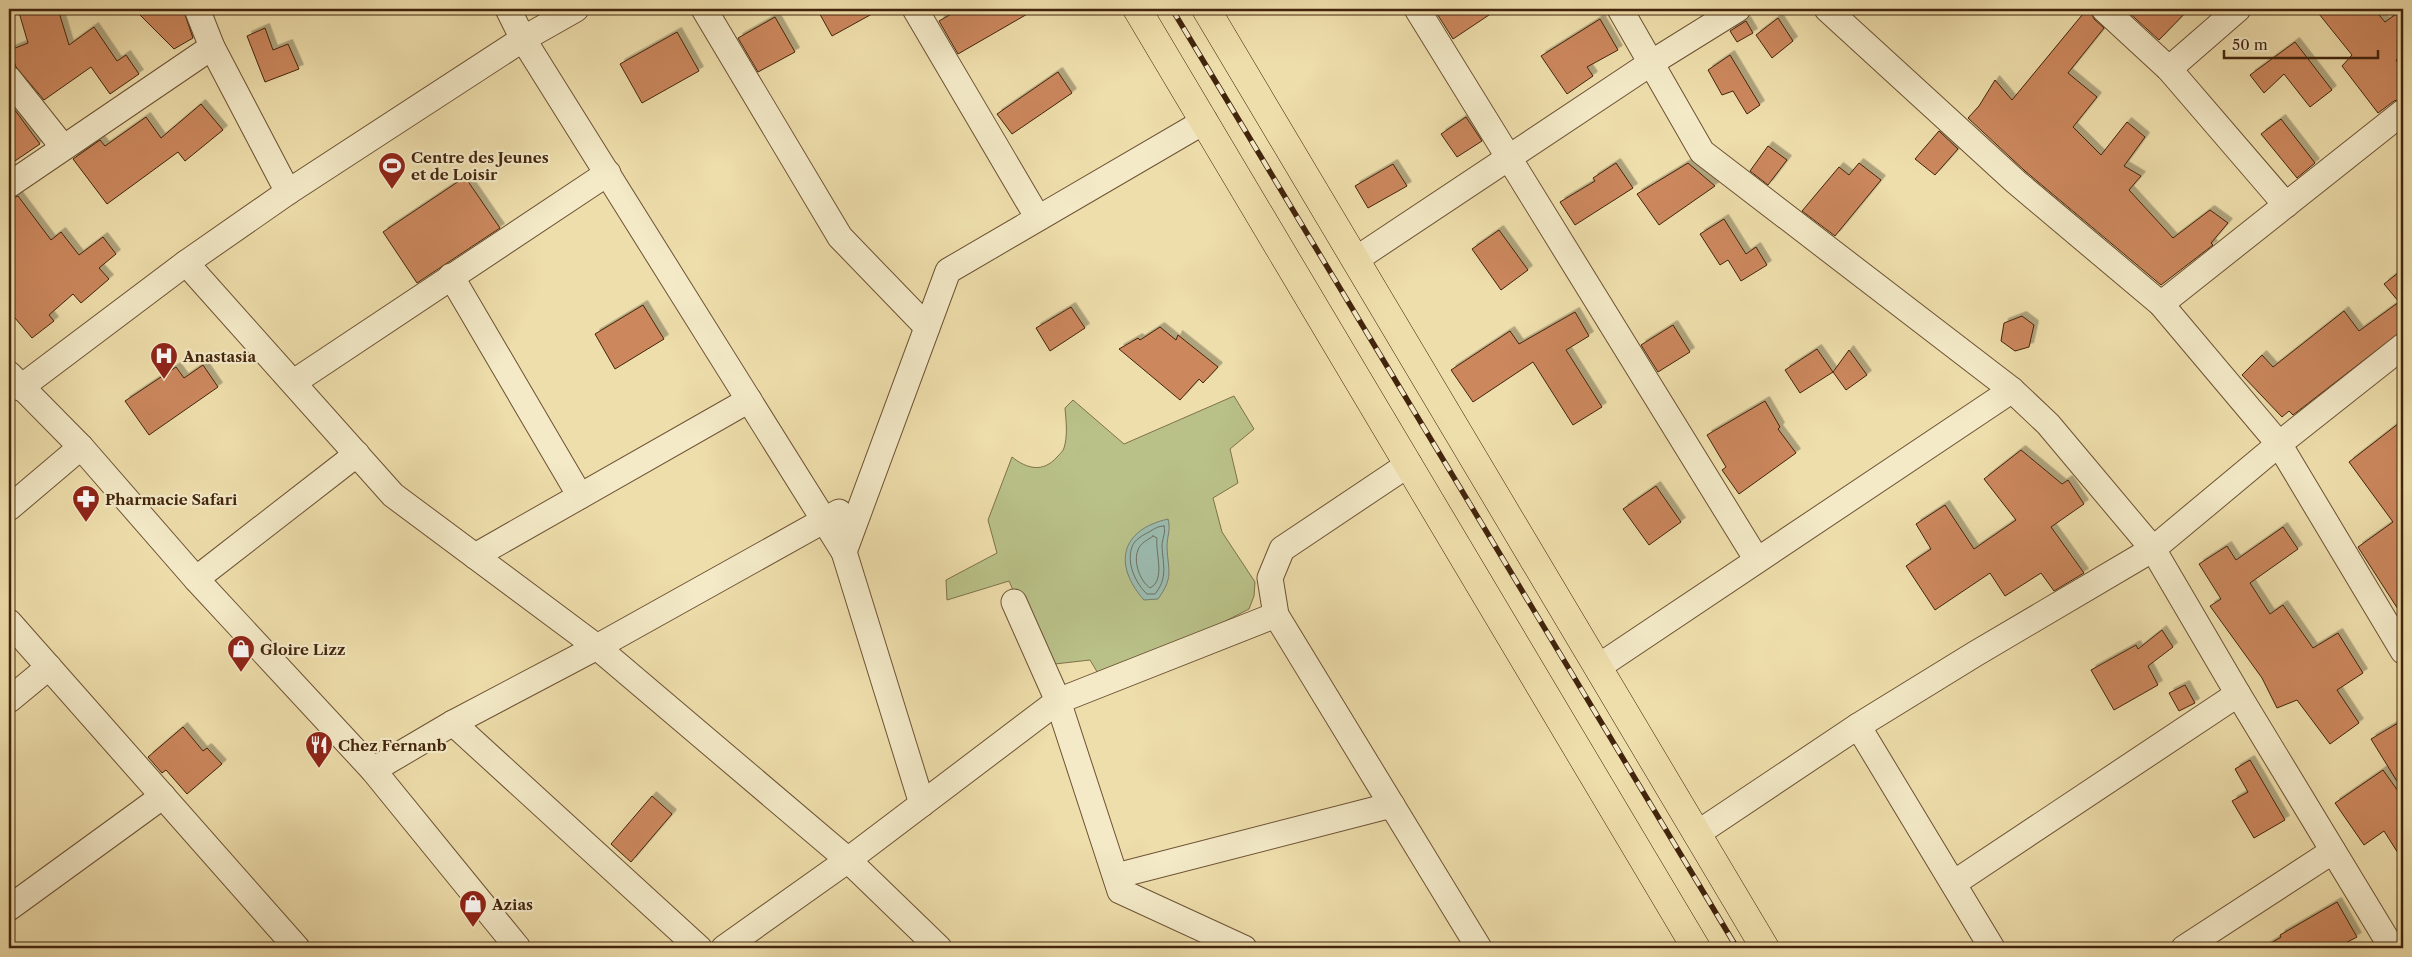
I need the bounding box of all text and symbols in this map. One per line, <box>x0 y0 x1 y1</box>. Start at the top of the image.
scale bar <box>2224 28 2378 60</box>
text: 50 m <box>2232 35 2268 54</box>
place label: Centre des Jeunes et de Loisir <box>411 148 549 184</box>
sports icon: Centre des Jeunes et de Loisir <box>377 151 407 190</box>
hospital icon: Anastasia <box>149 341 179 380</box>
place label: Anastasia <box>182 347 256 366</box>
pharmacy icon: Pharmacie Safari <box>71 484 101 523</box>
place label: Pharmacie Safari <box>105 490 238 509</box>
shop icon: Gloire Lizz <box>226 634 256 673</box>
place label: Gloire Lizz <box>260 640 345 659</box>
restaurant icon: Chez Fernanb <box>304 730 334 769</box>
place label: Chez Fernanb <box>338 736 447 755</box>
shop icon: Azias <box>458 889 488 928</box>
place label: Azias <box>491 895 533 914</box>

